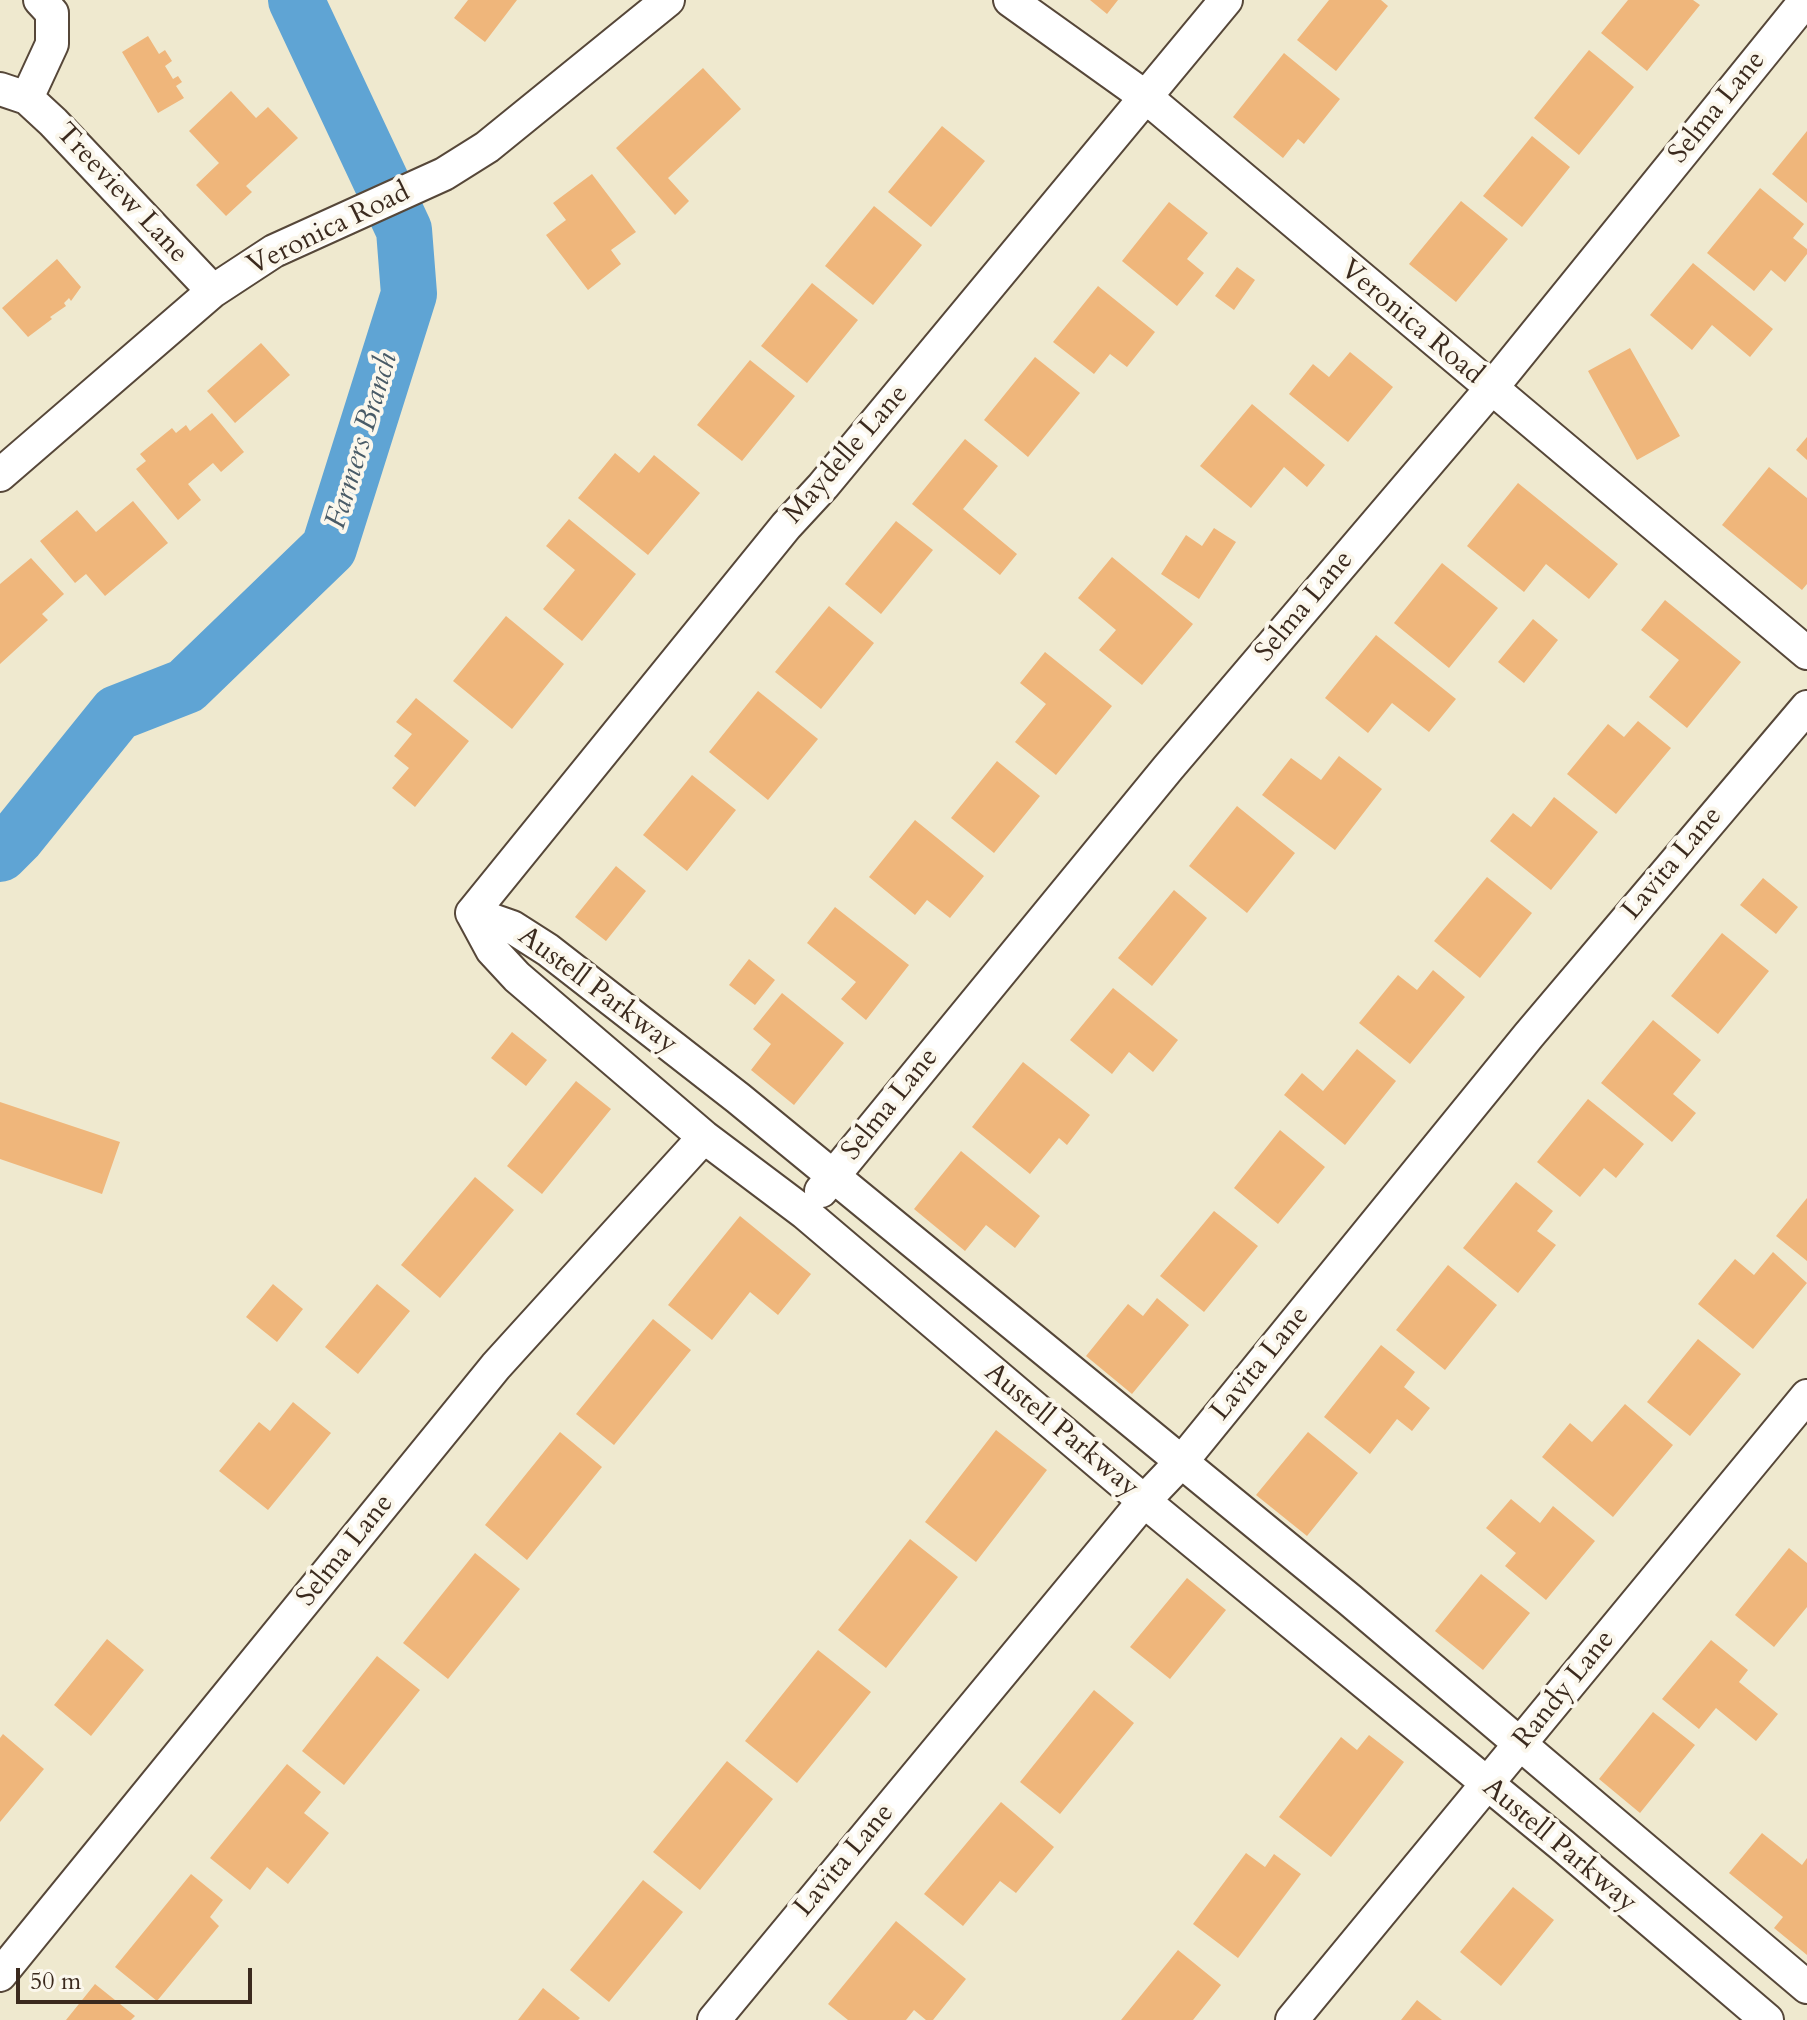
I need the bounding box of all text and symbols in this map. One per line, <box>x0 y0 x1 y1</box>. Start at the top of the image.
street label: Selma Lane <box>1663 45 1773 171</box>
street label: Treeview Lane <box>48 117 194 271</box>
street label: Veronica Road <box>242 176 416 284</box>
street label: Veronica Road <box>1333 253 1489 393</box>
water label: Farmers Branch <box>319 349 407 533</box>
street label: Maydelle Lane <box>778 379 916 531</box>
street label: Selma Lane <box>1249 545 1361 669</box>
street label: Lavita Lane <box>1616 801 1730 927</box>
street label: Austell Parkway <box>511 920 683 1062</box>
street label: Selma Lane <box>836 1042 946 1168</box>
street label: Lavita Lane <box>1205 1300 1317 1428</box>
street label: Austell Parkway <box>977 1357 1145 1505</box>
street label: Selma Lane <box>291 1488 401 1614</box>
street label: Randy Lane <box>1507 1624 1623 1756</box>
street label: Austell Parkway <box>1475 1772 1643 1920</box>
street label: Lavita Lane <box>788 1798 902 1924</box>
scale bar <box>20 1952 256 2002</box>
text: 50 m <box>30 1965 81 1998</box>

